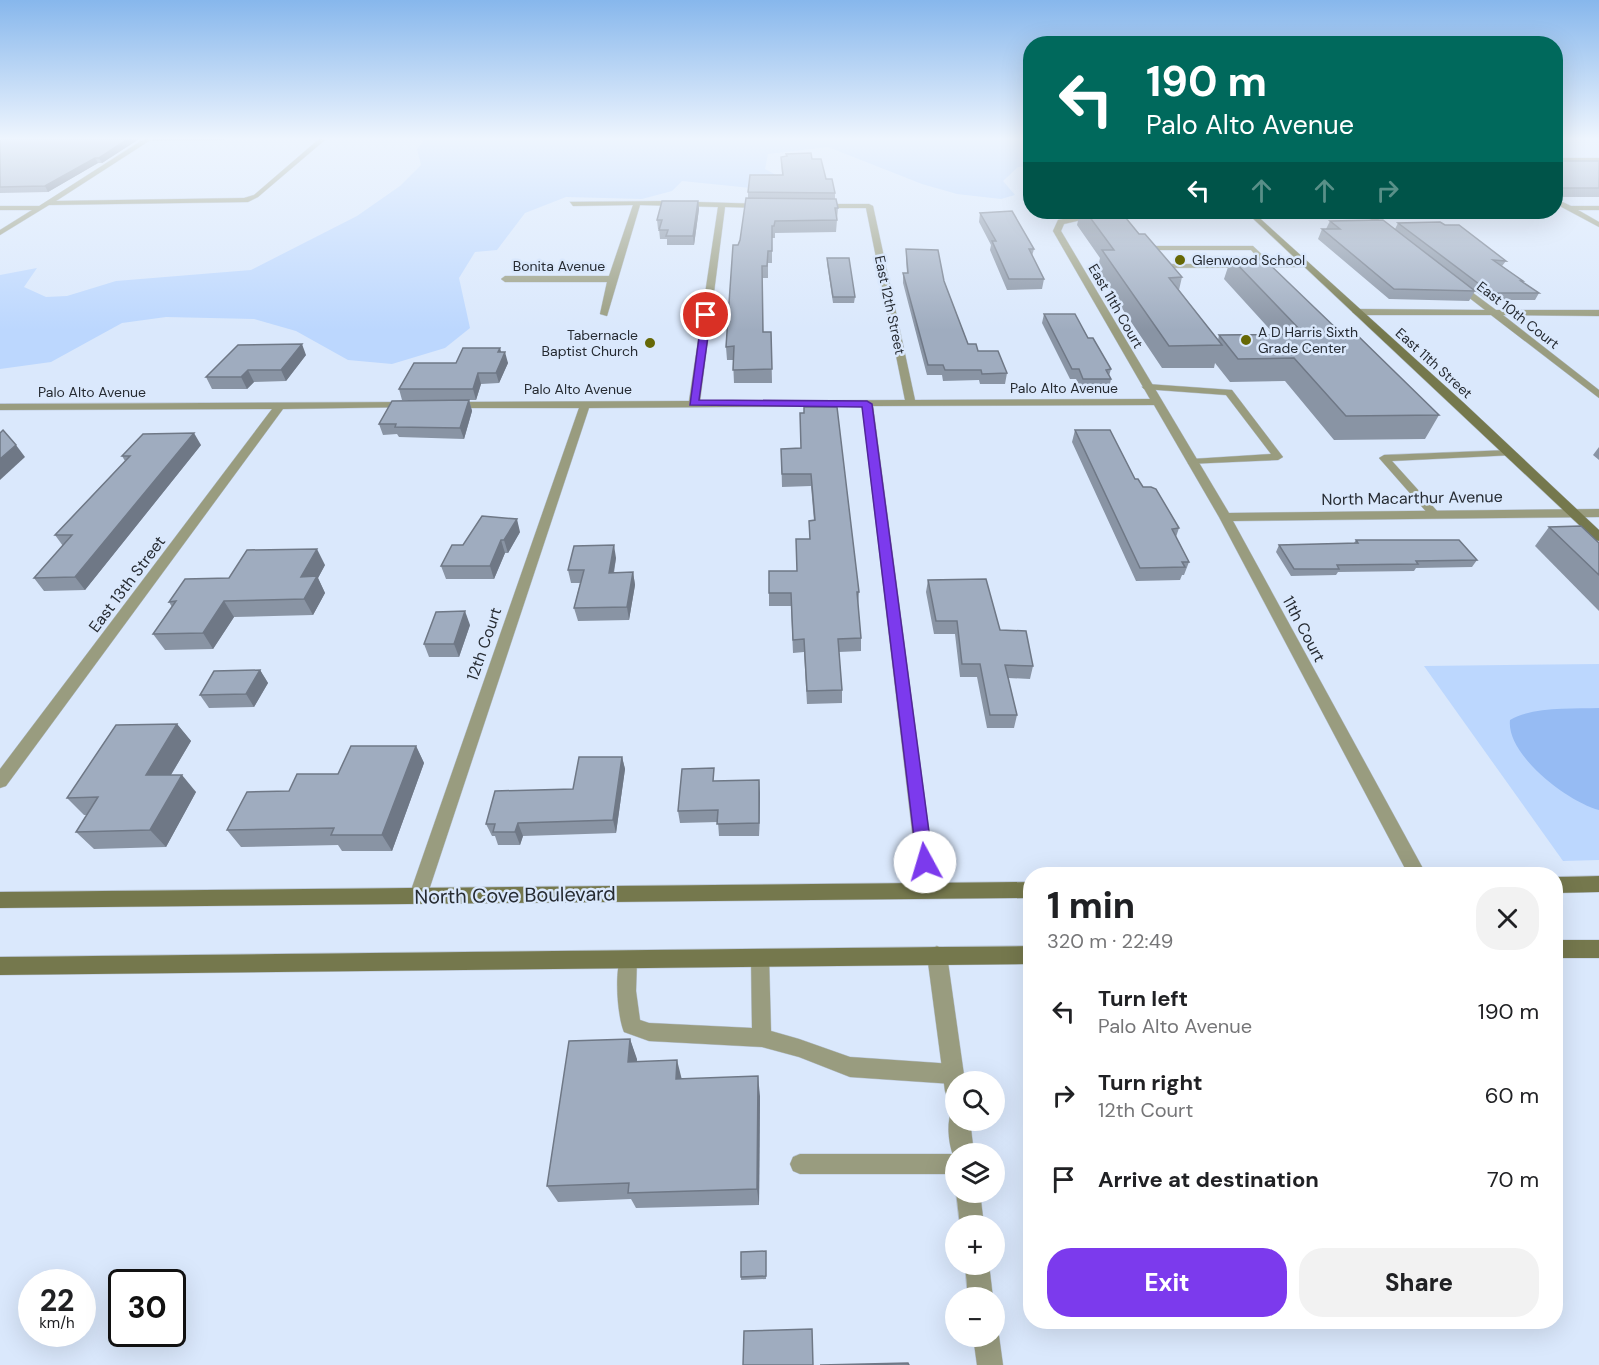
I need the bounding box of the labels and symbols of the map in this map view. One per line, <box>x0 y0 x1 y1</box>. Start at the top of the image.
place label: Glenwood School <box>1192 251 1305 269</box>
marker: Glenwood School <box>1173 253 1187 267</box>
street label: East 12th Street <box>871 254 909 356</box>
street label: Bonita Avenue <box>513 257 605 275</box>
street label: East 11th Court <box>1085 261 1147 351</box>
street label: East 10th Court <box>1473 277 1563 353</box>
pin <box>680 289 731 340</box>
place label: A D Harris Sixth Grade Center <box>1258 323 1358 357</box>
street label: East 11th Street <box>1392 324 1476 402</box>
place label: Tabernacle Baptist Church <box>542 326 638 360</box>
marker: A D Harris Sixth Grade Center <box>1239 333 1253 347</box>
marker: Tabernacle Baptist Church <box>643 336 657 350</box>
street label: Palo Alto Avenue <box>1010 379 1118 397</box>
street label: Palo Alto Avenue <box>524 380 632 398</box>
street label: Palo Alto Avenue <box>38 383 146 401</box>
street label: North Macarthur Avenue <box>1321 486 1503 510</box>
street label: East 13th Street <box>84 532 170 636</box>
street label: 11th Court <box>1278 592 1330 666</box>
street label: 12th Court <box>462 605 506 683</box>
position arrow <box>893 830 957 894</box>
street label: North Cove Boulevard <box>414 880 616 910</box>
speed limit sign: 30 <box>108 1269 186 1347</box>

